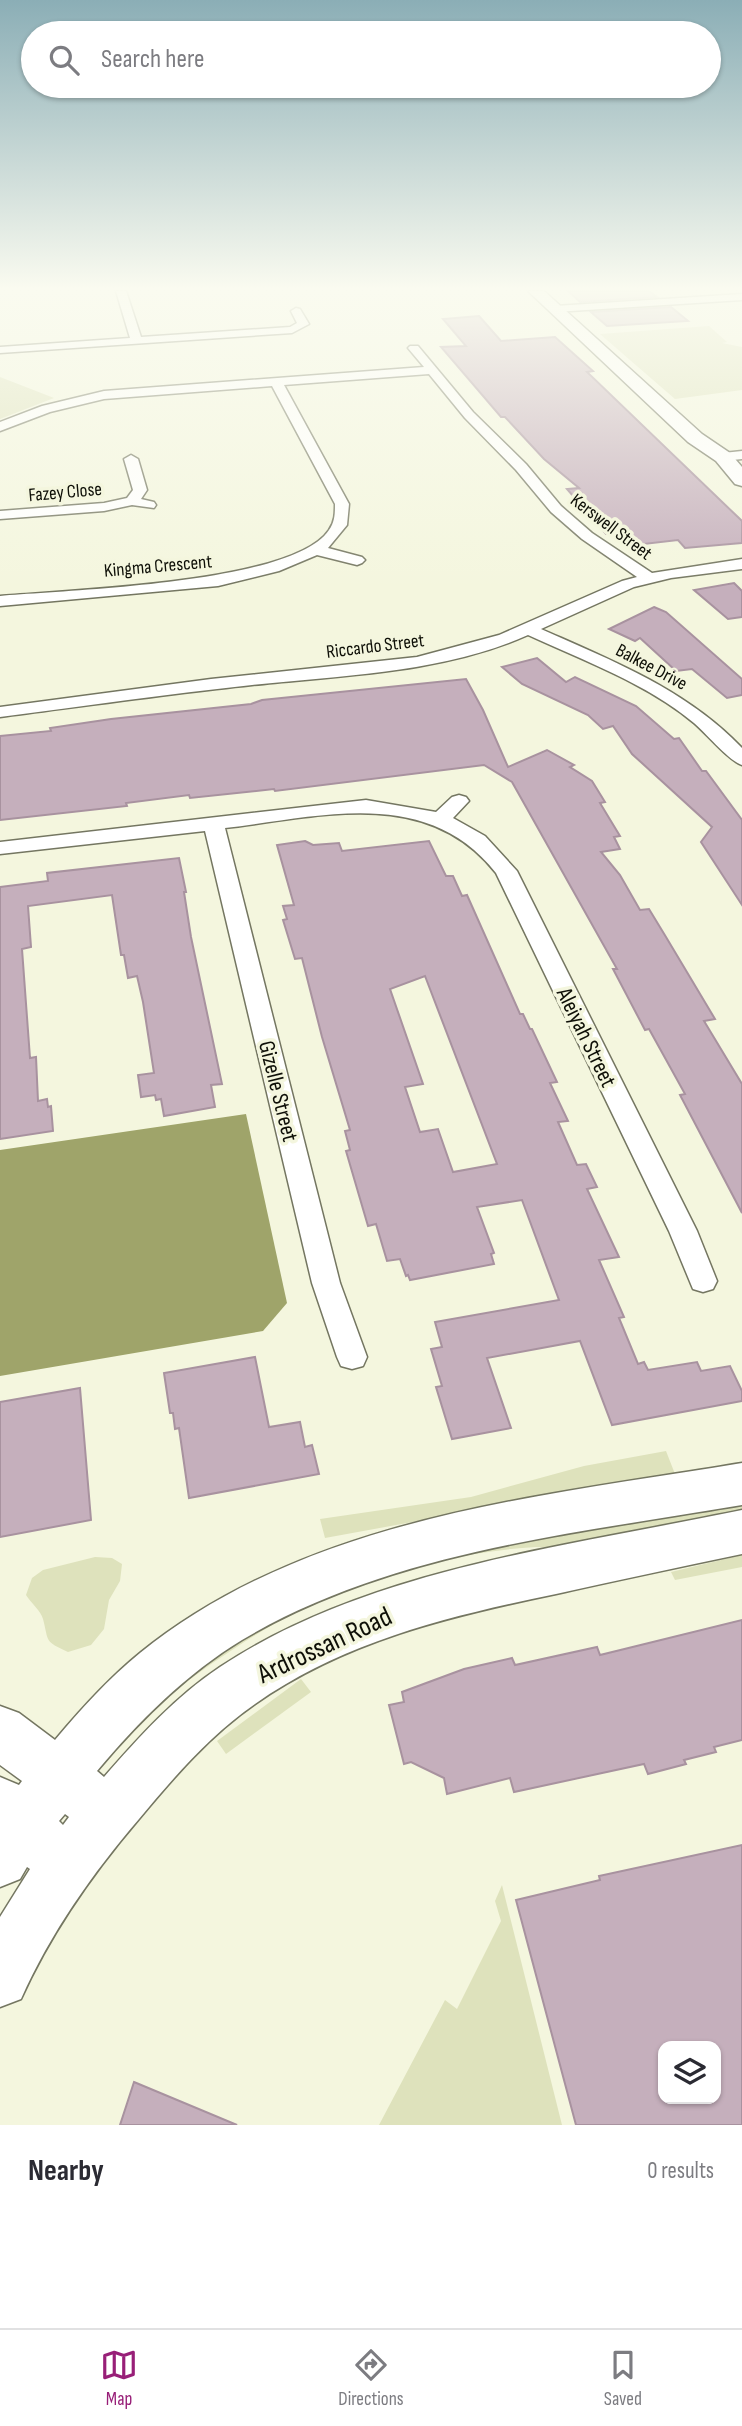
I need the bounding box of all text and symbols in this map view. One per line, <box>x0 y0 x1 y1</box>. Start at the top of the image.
search box <box>21 21 721 98</box>
icon: search <box>45 41 83 79</box>
text: Search here <box>101 44 204 75</box>
street label: Fazey Close <box>27 478 103 507</box>
street label: Kerswell Street <box>566 489 657 565</box>
street label: Kingma Crescent <box>103 550 213 583</box>
street label: Riccardo Street <box>325 629 426 664</box>
street label: Balkee Drive <box>612 639 691 696</box>
street label: Aleiyah Street <box>550 982 622 1092</box>
street label: Gizelle Street <box>252 1038 304 1145</box>
street label: Ardrossan Road <box>251 1600 397 1691</box>
map controls <box>658 2041 721 2104</box>
button: layers <box>658 2041 721 2104</box>
text: Nearby <box>28 2153 104 2189</box>
text: 0 results <box>647 2157 714 2185</box>
tab: Map <box>100 2346 138 2411</box>
tab: Directions <box>338 2346 404 2411</box>
tab: Saved <box>604 2346 642 2411</box>

